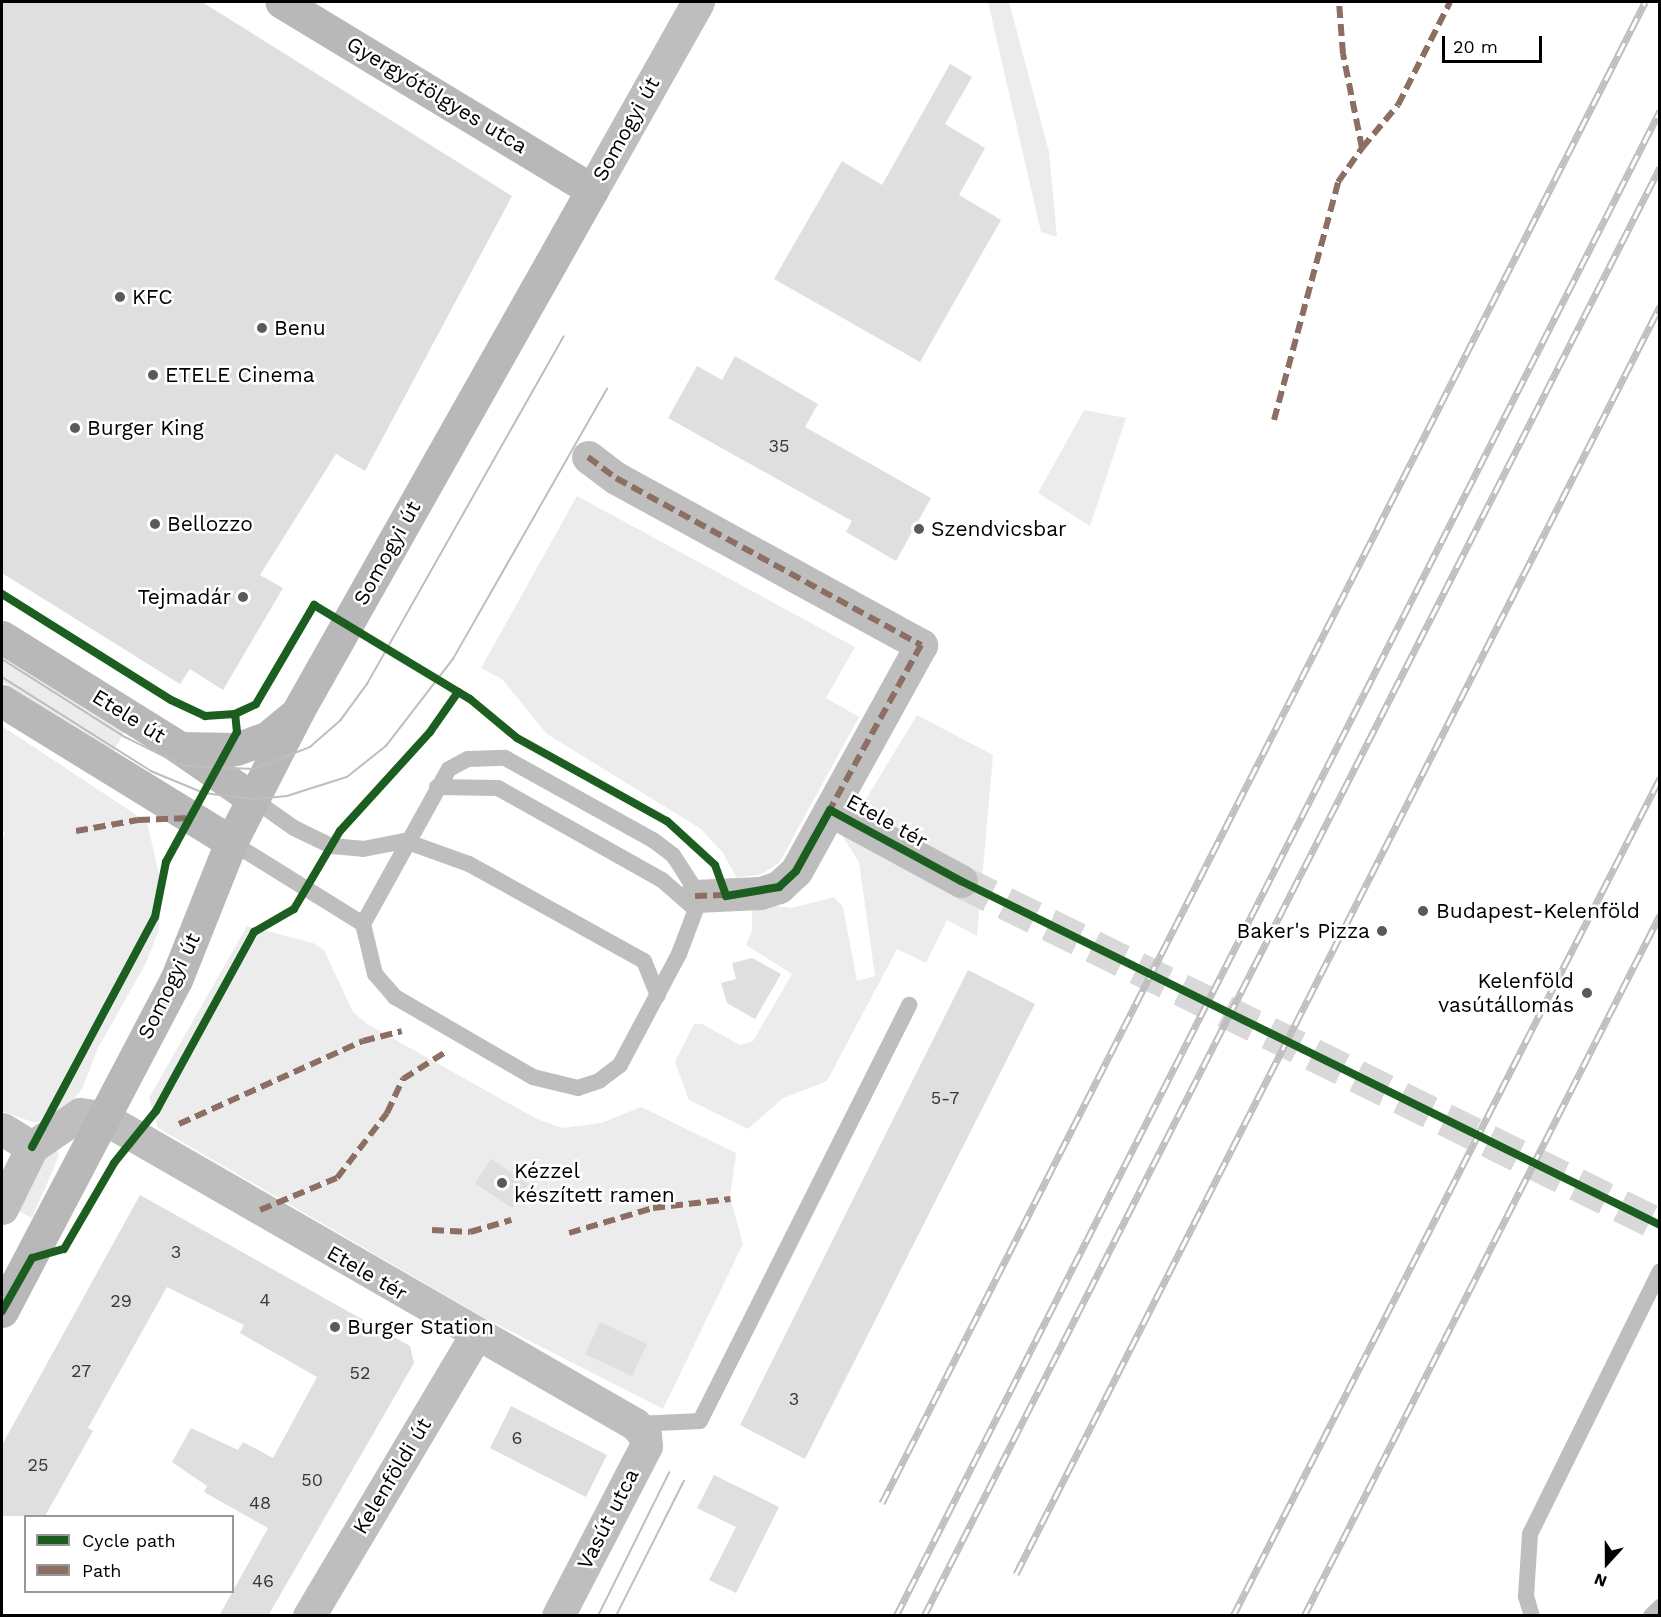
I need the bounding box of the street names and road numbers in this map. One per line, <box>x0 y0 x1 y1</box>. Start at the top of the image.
street label: Gyergyótölgyes utca <box>342 31 532 159</box>
street label: Somogyi út <box>587 73 665 185</box>
street label: Somogyi út <box>348 497 426 609</box>
street label: Etele út <box>88 684 170 748</box>
street label: Etele tér <box>842 788 932 854</box>
street label: Somogyi út <box>132 929 206 1043</box>
street label: Etele tér <box>322 1240 412 1306</box>
street label: Kelenföldi út <box>347 1413 437 1539</box>
street label: Vasút utca <box>572 1464 644 1574</box>

